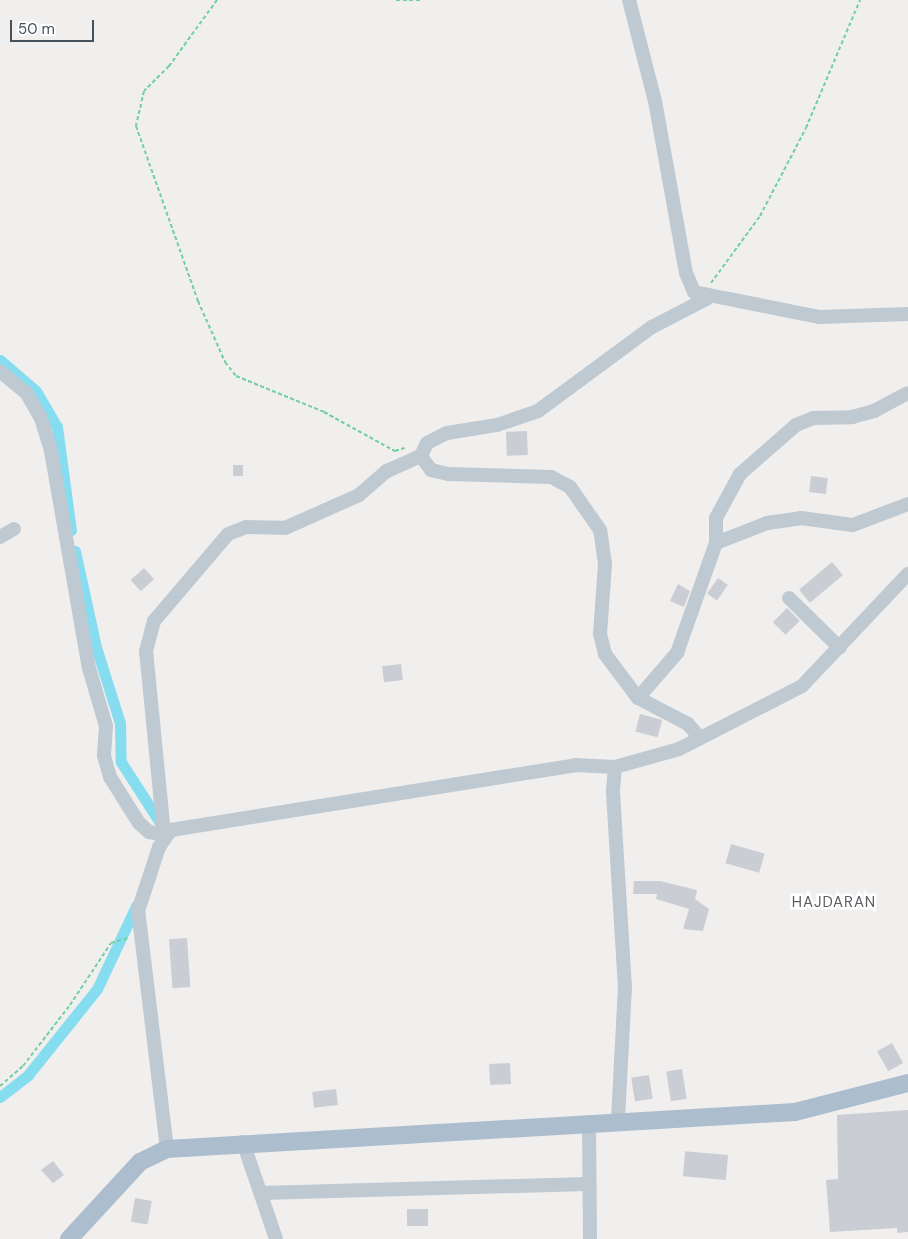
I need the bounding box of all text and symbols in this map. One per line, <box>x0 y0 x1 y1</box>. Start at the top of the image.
scale bar <box>12 10 96 42</box>
text: 50 m <box>18 19 55 39</box>
district label: HAJDARAN <box>791 894 877 912</box>

